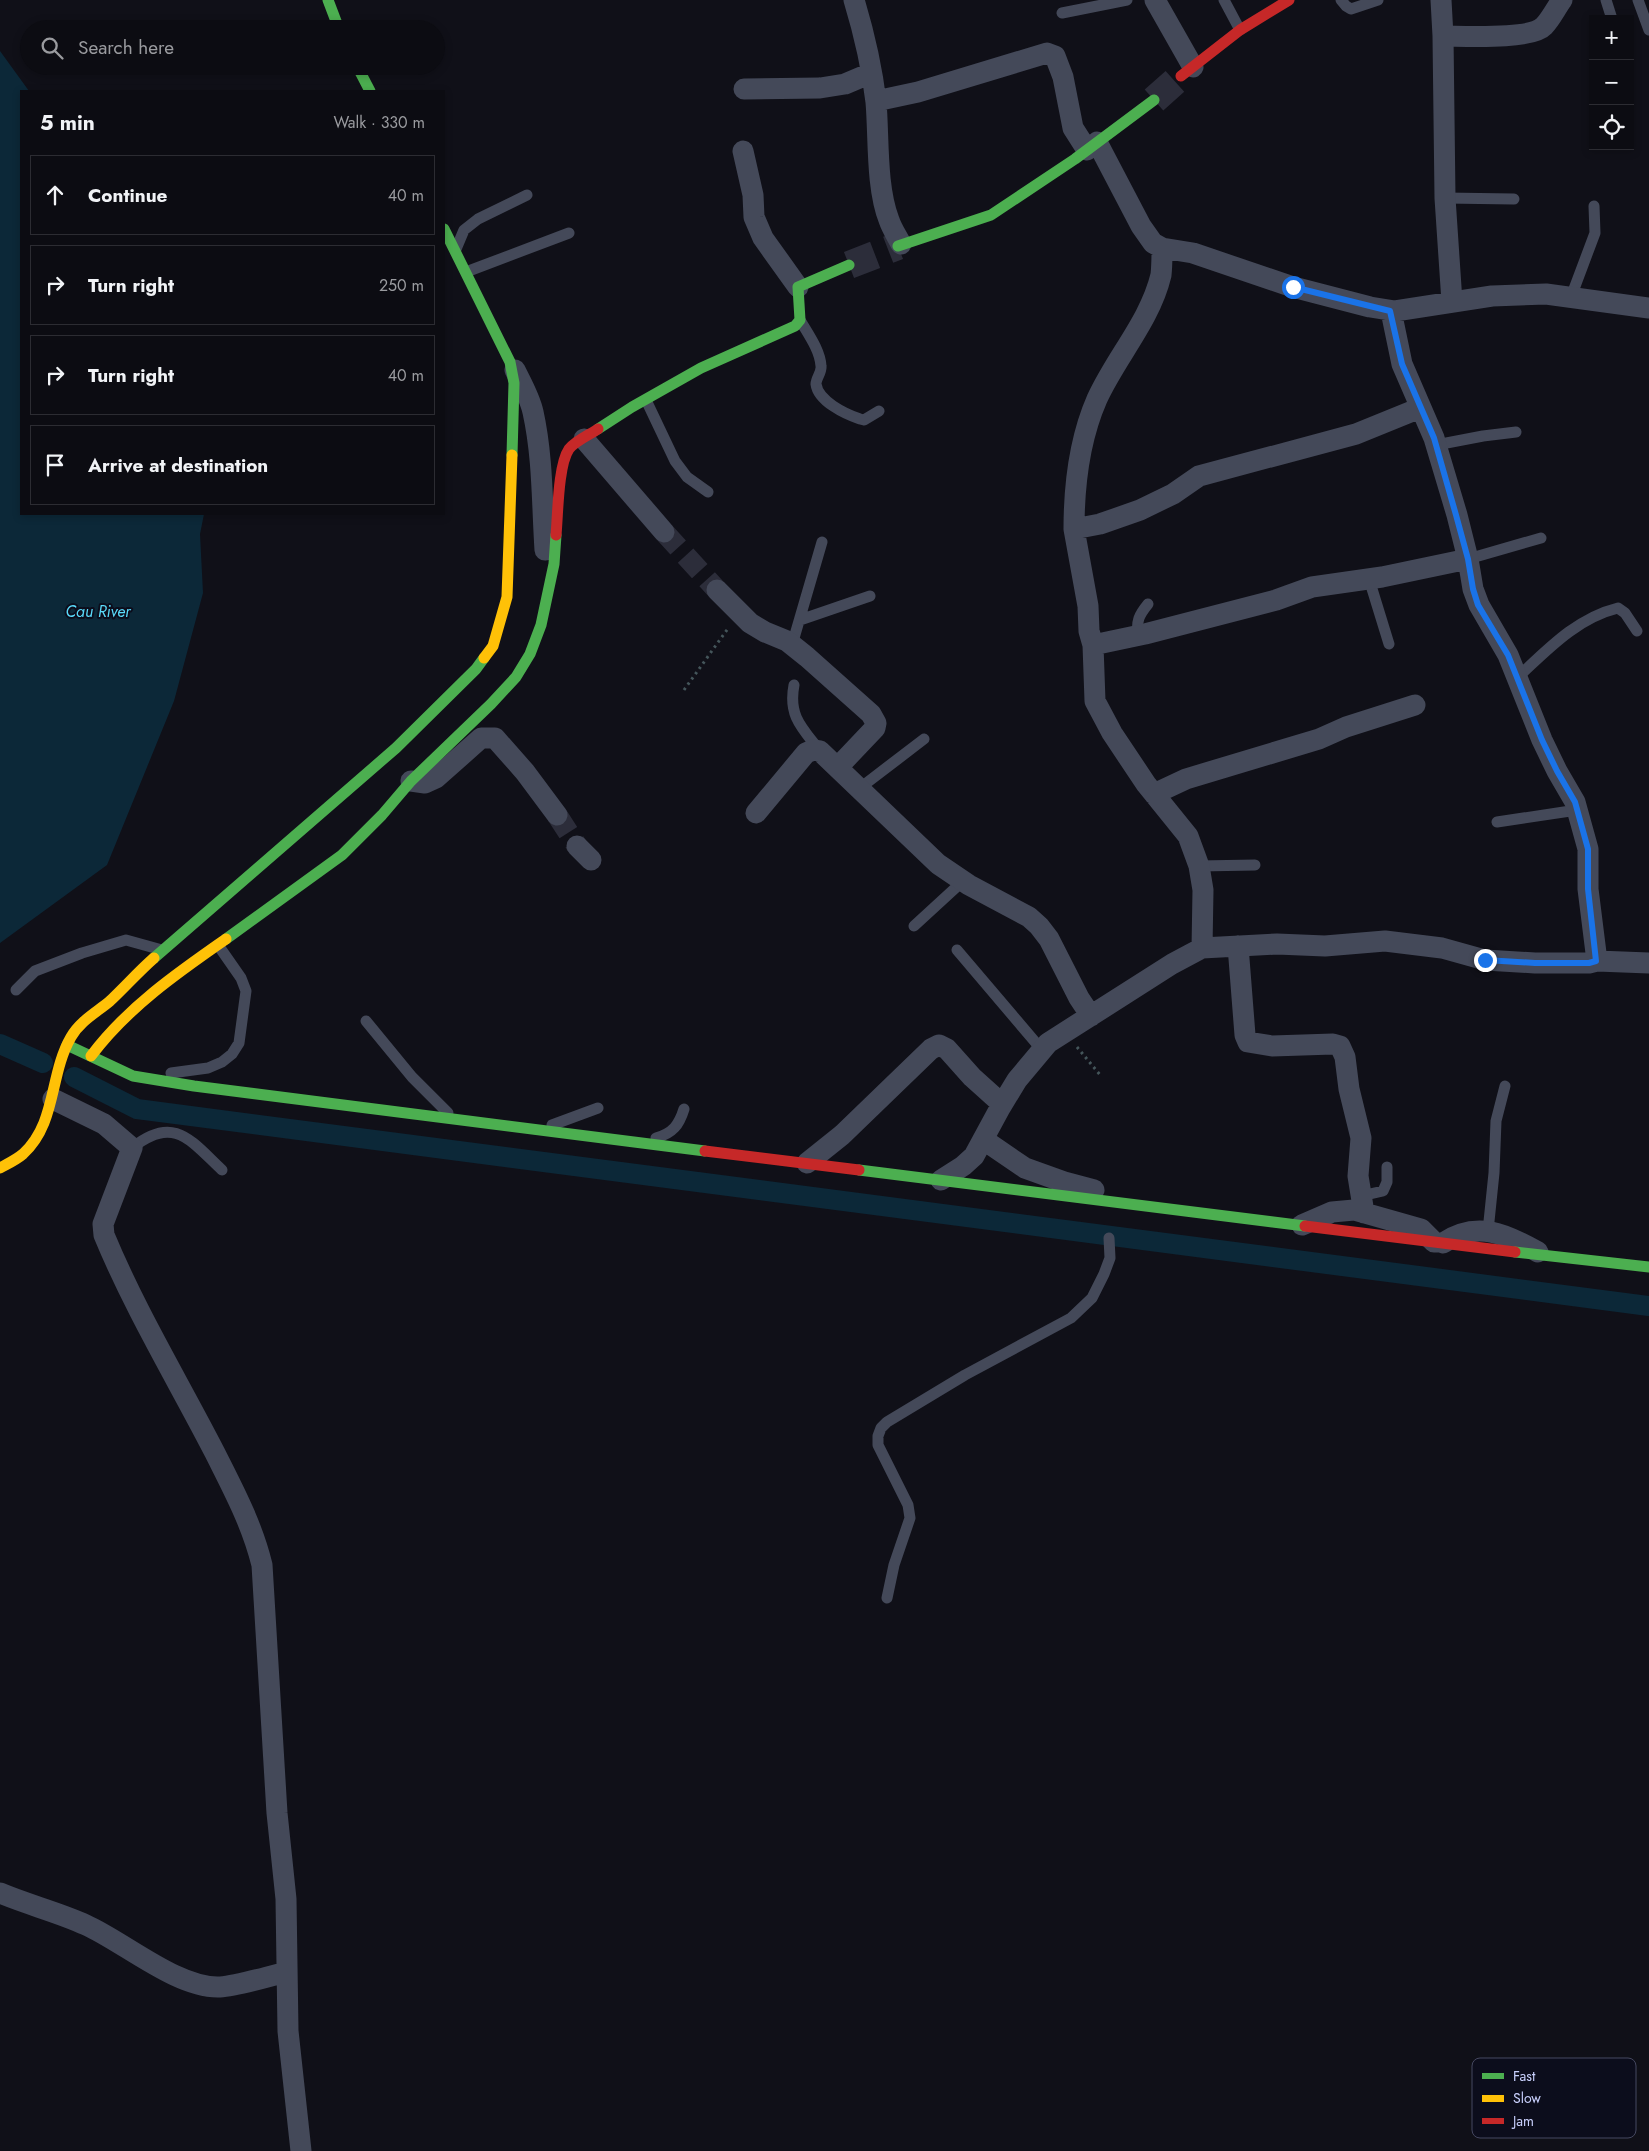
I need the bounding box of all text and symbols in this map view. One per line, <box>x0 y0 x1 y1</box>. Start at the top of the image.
map controls <box>1589 15 1634 150</box>
button: + <box>1589 15 1634 60</box>
search box <box>20 20 445 75</box>
icon: search <box>38 34 66 62</box>
text: Search here <box>78 34 174 61</box>
button: − <box>1589 60 1634 105</box>
button: locate <box>1589 105 1634 150</box>
text: 5 min <box>40 108 95 138</box>
text: Walk · 330 m <box>334 111 425 134</box>
icon: ahead <box>41 181 69 209</box>
text: Continue <box>88 182 167 209</box>
text: 40 m <box>388 184 424 207</box>
icon: right <box>41 271 69 299</box>
text: Turn right <box>88 272 174 299</box>
text: 250 m <box>379 274 424 297</box>
route start <box>1282 276 1305 299</box>
icon: right <box>41 361 69 389</box>
text: Turn right <box>88 362 174 389</box>
text: 40 m <box>388 364 424 387</box>
icon: arrive <box>41 451 69 479</box>
text: Arrive at destination <box>88 452 268 479</box>
water label: Cau River <box>65 600 132 623</box>
route end <box>1474 949 1497 972</box>
legend <box>1472 2058 1636 2138</box>
text: Fast <box>1513 2066 1536 2086</box>
text: Slow <box>1513 2088 1541 2108</box>
text: Jam <box>1511 2111 1534 2131</box>

